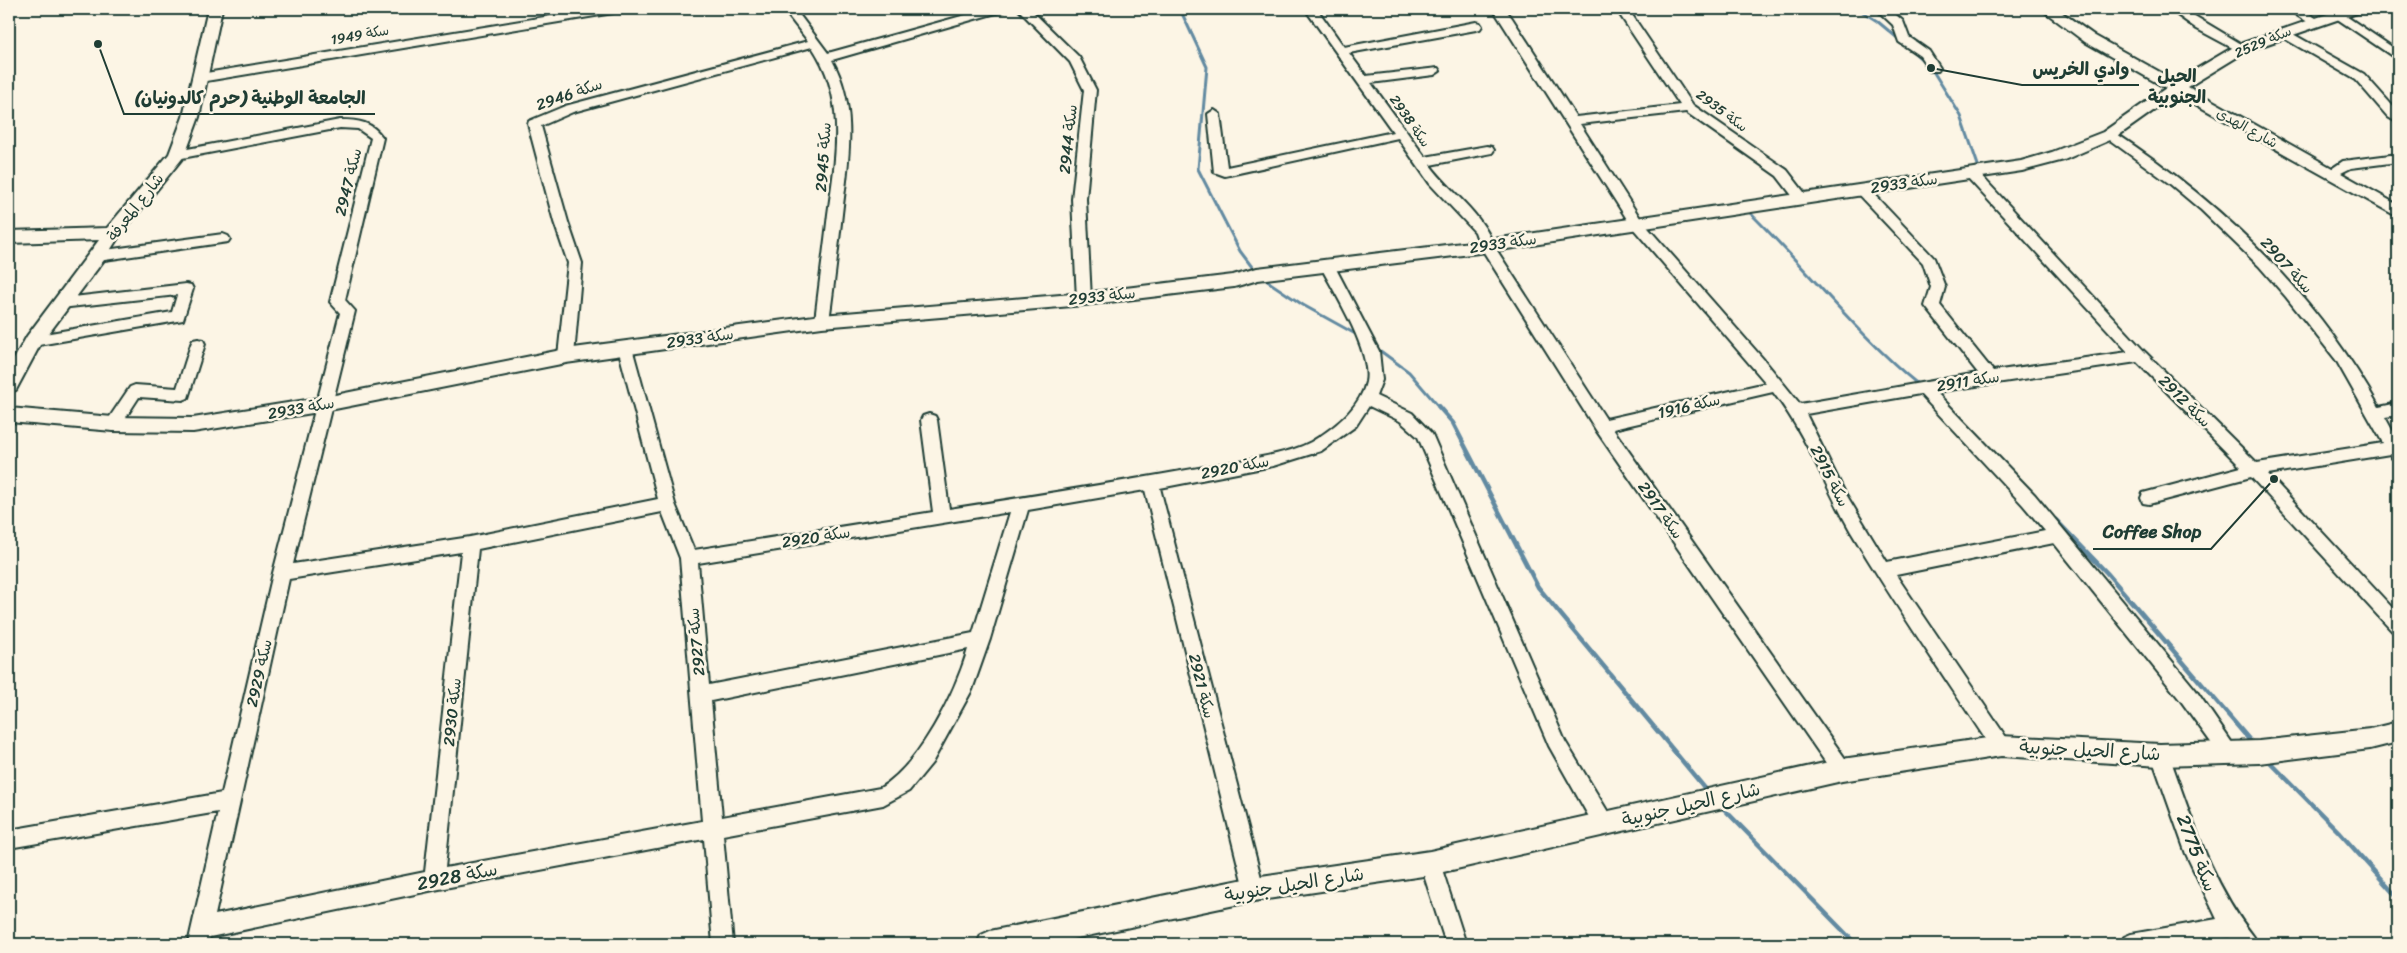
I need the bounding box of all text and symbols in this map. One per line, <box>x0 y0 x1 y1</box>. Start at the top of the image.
street label: سكة 1949 <box>329 18 391 52</box>
street label: سكة 2529 <box>2230 19 2296 65</box>
callout: وادي الخريس <box>2022 52 2139 85</box>
text: وادي الخريس <box>2033 53 2129 85</box>
district label: الحيل الجنوبية <box>2148 60 2206 113</box>
street label: سكة 2946 <box>532 69 606 119</box>
callout: الجامعة الوطنية (حرم كالدونيان) <box>124 81 375 114</box>
text: الجامعة الوطنية (حرم كالدونيان) <box>134 82 366 114</box>
street label: سكة 2935 <box>1691 83 1753 139</box>
street label: سكة 2938 <box>1383 89 1437 153</box>
street label: شارع الهدى <box>2212 101 2282 155</box>
street label: سكة 2944 <box>1050 103 1086 175</box>
street label: سكة 2945 <box>806 121 840 193</box>
street label: سكة 2947 <box>326 145 370 219</box>
street label: سكة 2933 <box>1869 164 1939 202</box>
street label: شارع المعرفة <box>99 166 171 248</box>
street label: سكة 2933 <box>1468 224 1538 262</box>
street label: سكة 2907 <box>2253 230 2321 300</box>
street label: سكة 2933 <box>1067 278 1137 314</box>
street label: سكة 2933 <box>665 319 735 357</box>
street label: سكة 2911 <box>1934 362 2002 400</box>
street label: سكة 2912 <box>2151 367 2219 435</box>
street label: سكة 1916 <box>1655 385 1723 427</box>
street label: سكة 2933 <box>265 388 337 428</box>
street label: سكة 2915 <box>1802 440 1858 512</box>
street label: سكة 2920 <box>1198 446 1272 488</box>
street label: سكة 2917 <box>1630 475 1692 545</box>
callout: Coffee Shop <box>2093 516 2211 549</box>
text: Coffee Shop <box>2102 516 2202 548</box>
street label: سكة 2920 <box>780 517 852 557</box>
street label: سكة 2927 <box>679 607 713 677</box>
street label: سكة 2929 <box>237 636 281 710</box>
street label: سكة 2921 <box>1180 650 1224 722</box>
street label: سكة 2930 <box>434 676 470 748</box>
street label: شارع الحيل جنوبية <box>2019 730 2161 770</box>
street label: شارع الحيل جنوبية <box>1618 772 1764 836</box>
street label: سكة 2775 <box>2167 809 2227 897</box>
street label: سكة 2928 <box>414 852 500 900</box>
street label: شارع الحيل جنوبية <box>1222 857 1366 911</box>

